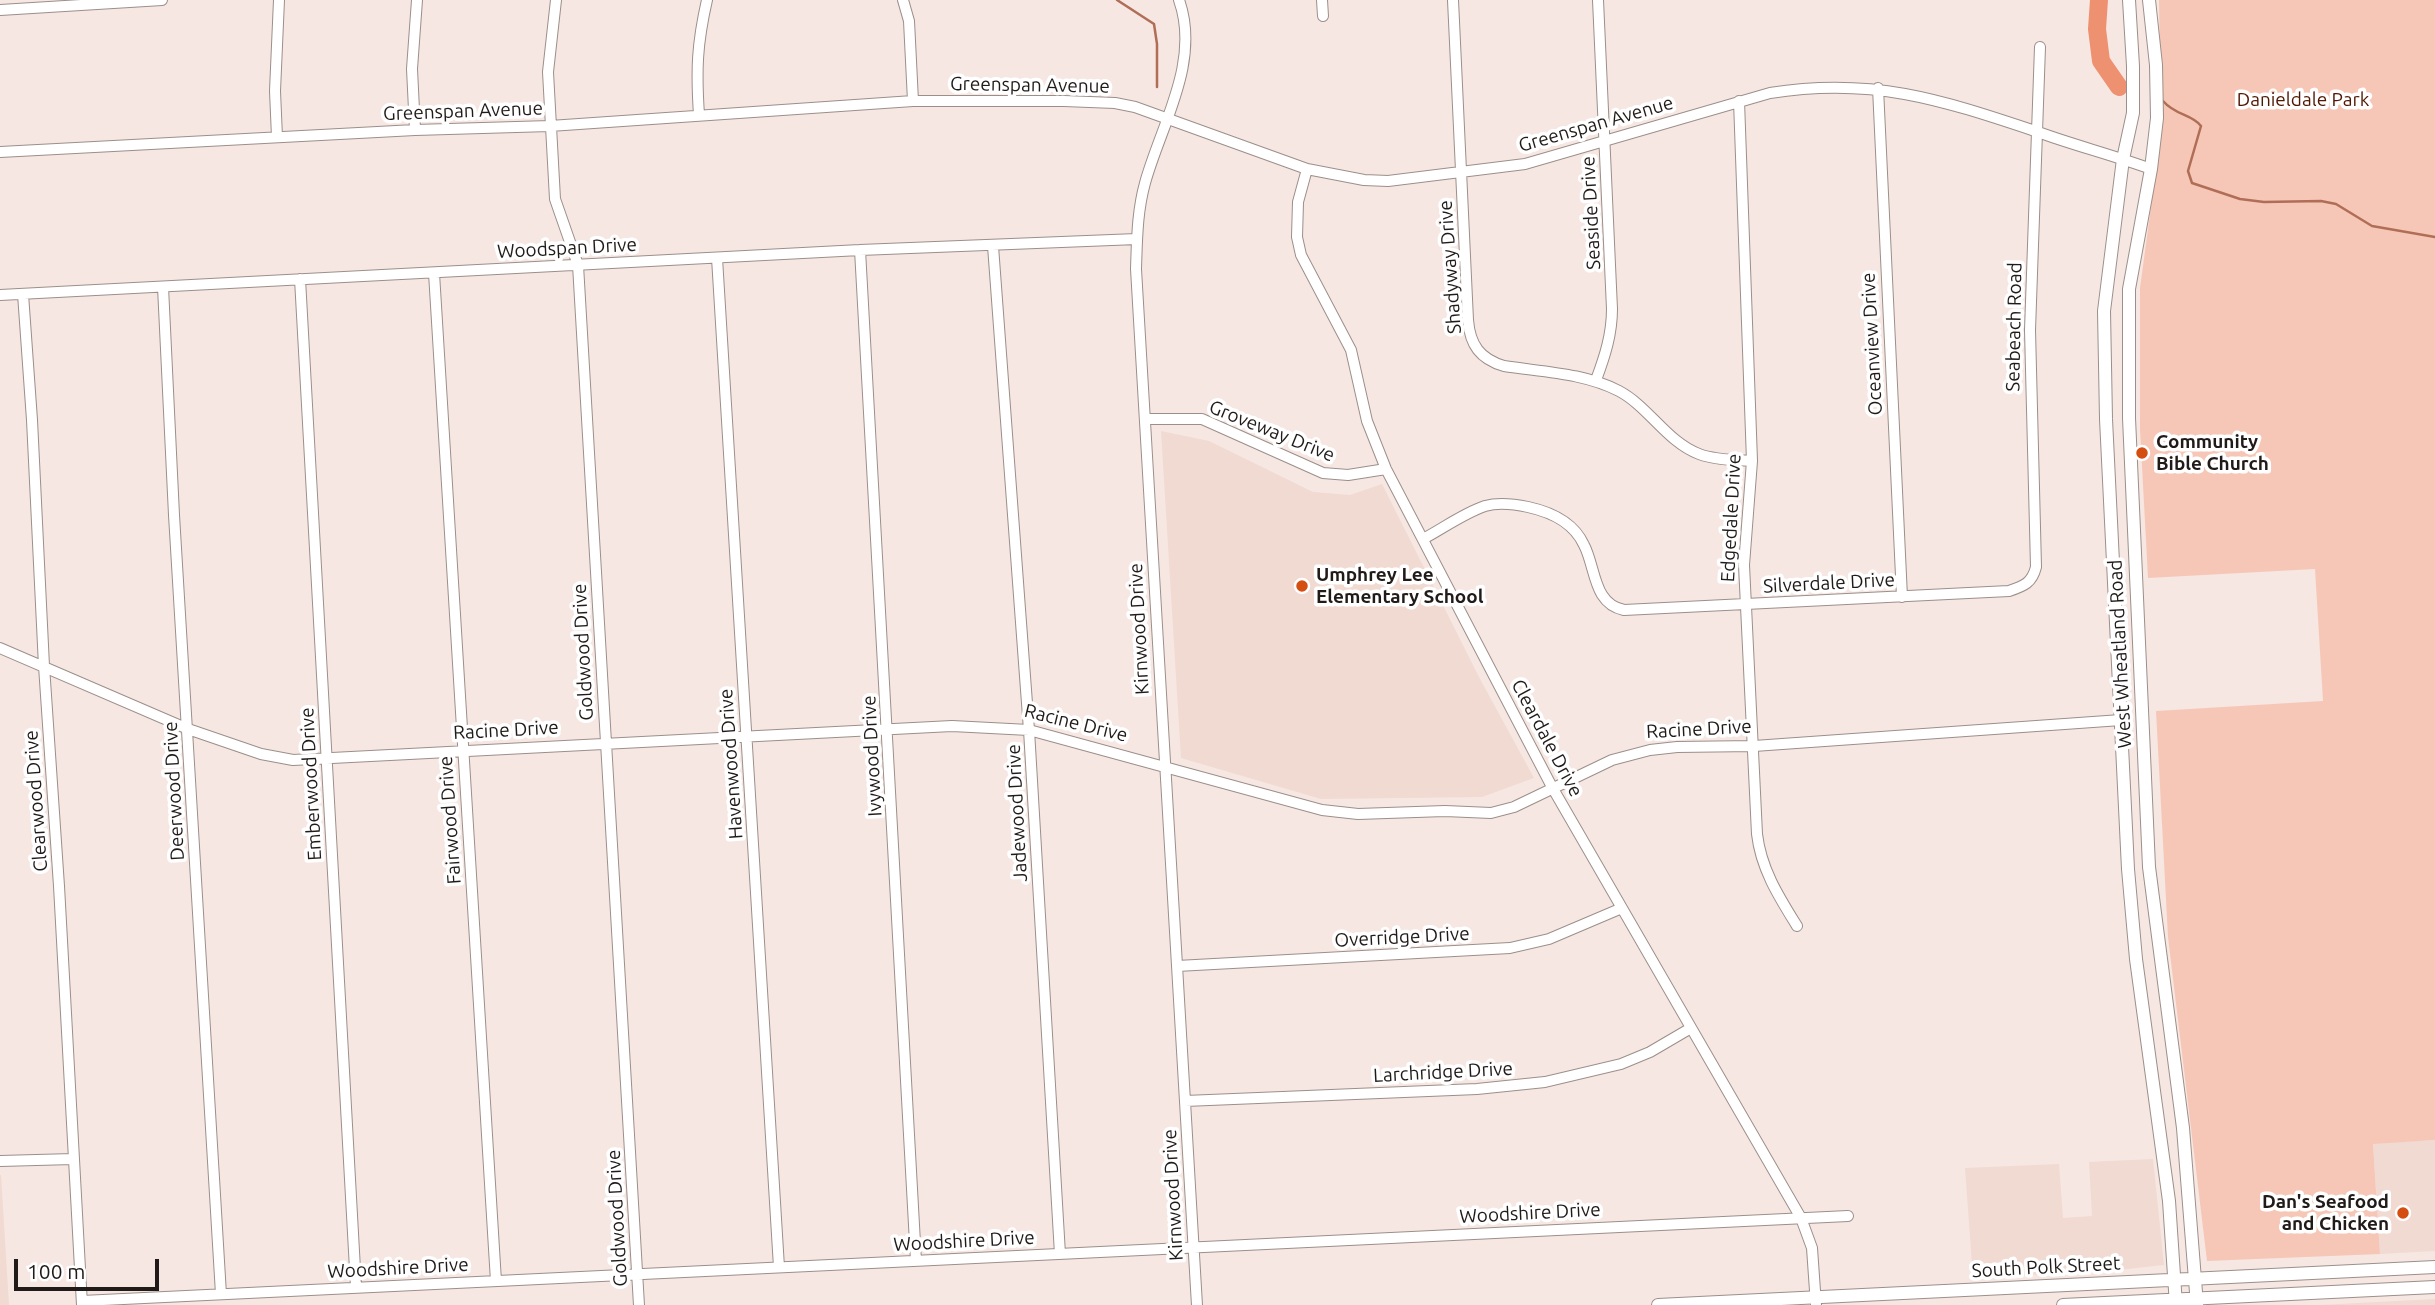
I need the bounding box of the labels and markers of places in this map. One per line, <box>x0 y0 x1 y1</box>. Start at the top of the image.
place label: Community Bible Church <box>2156 431 2269 475</box>
marker: Community Bible Church <box>2134 445 2150 461</box>
place label: Umphrey Lee Elementary School <box>1316 564 1483 608</box>
marker: Umphrey Lee Elementary School <box>1294 578 1310 594</box>
place label: Dan's Seafood and Chicken <box>2262 1191 2389 1235</box>
marker: Dan's Seafood and Chicken <box>2395 1205 2411 1221</box>

